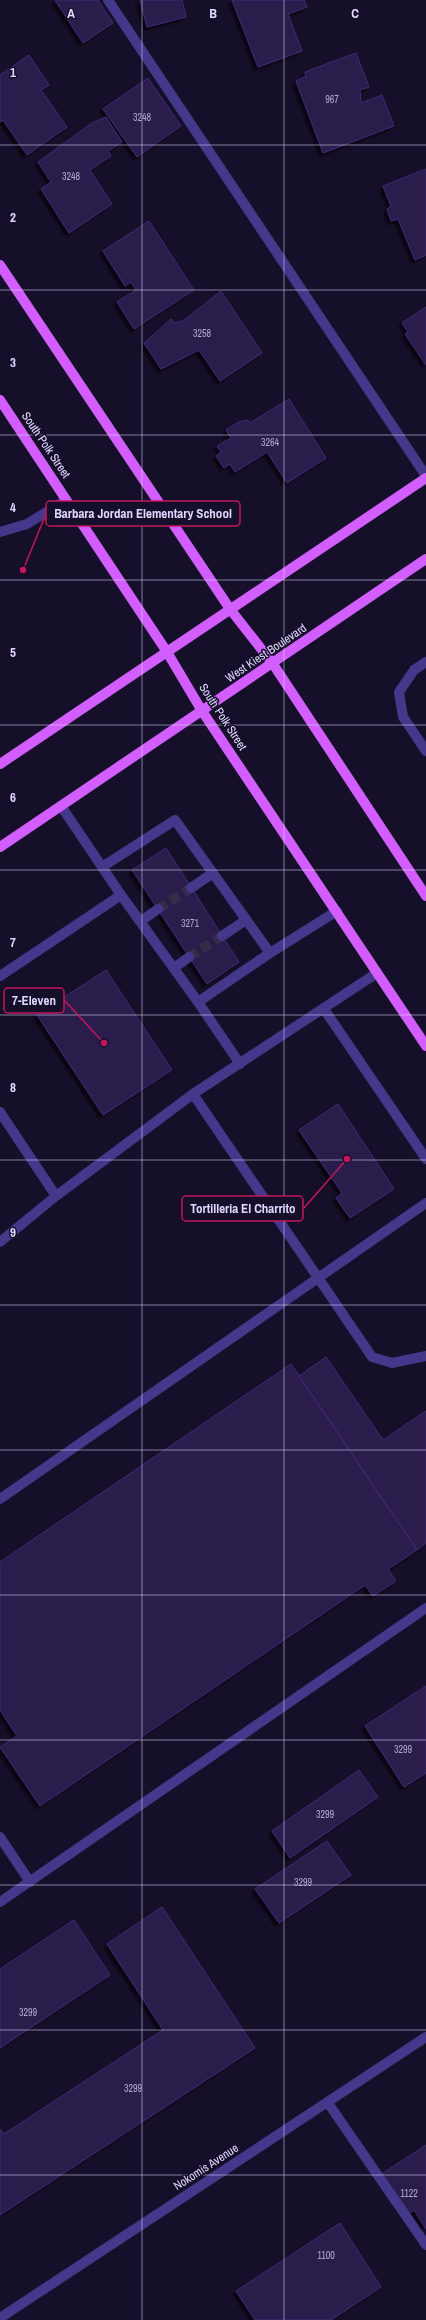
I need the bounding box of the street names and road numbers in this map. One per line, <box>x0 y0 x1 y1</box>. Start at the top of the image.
street label: South Polk Street <box>18 409 74 481</box>
street label: West Kiest Boulevard <box>222 620 310 686</box>
street label: South Polk Street <box>195 681 251 754</box>
street label: Nokomis Avenue <box>171 2140 241 2194</box>

